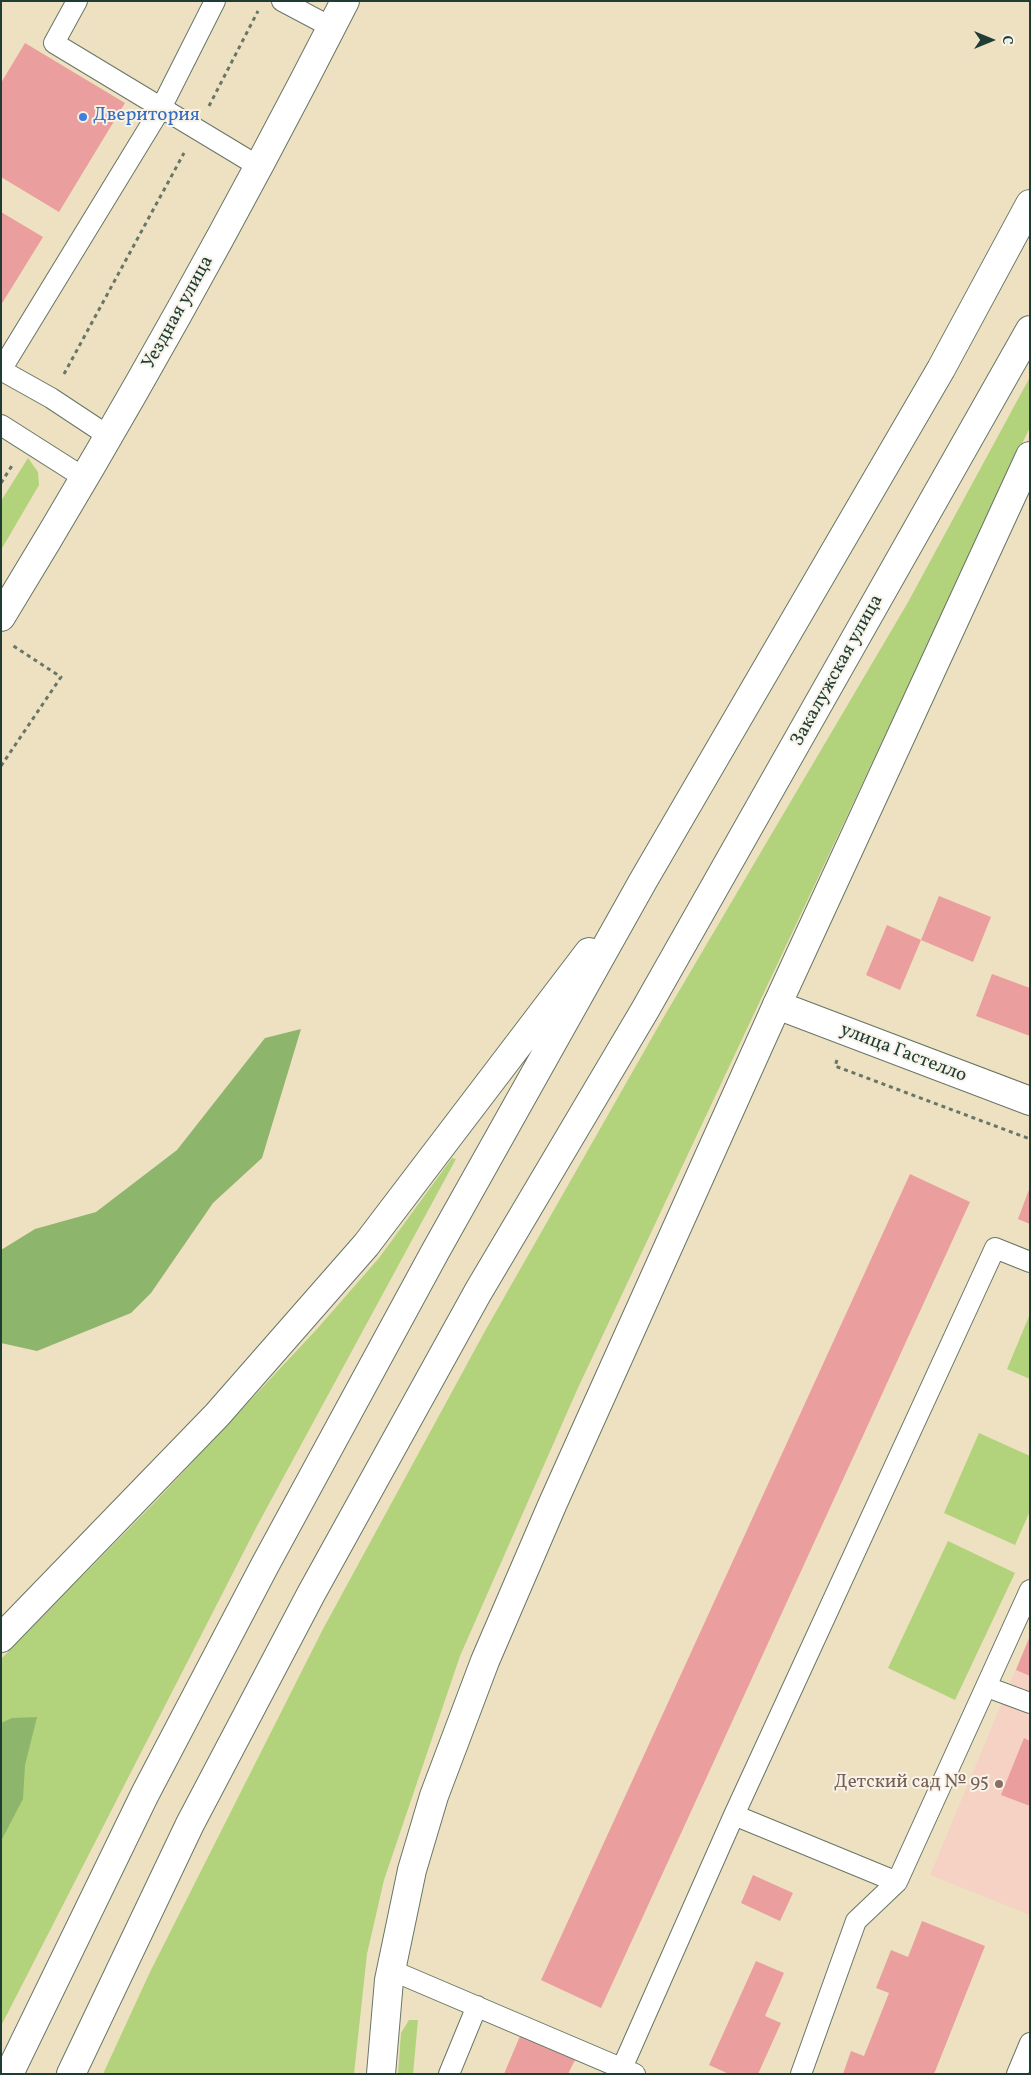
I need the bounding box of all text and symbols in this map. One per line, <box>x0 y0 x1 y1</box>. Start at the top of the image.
north arrow <box>966 15 1016 65</box>
text: С <box>997 35 1016 45</box>
place label: Дверитория <box>93 106 200 128</box>
marker: Дверитория <box>77 111 89 123</box>
street label: Уездная улица <box>138 252 220 374</box>
street label: Закалужская улица <box>787 591 889 751</box>
street label: улица Гастелло <box>837 1019 969 1089</box>
place label: Детский сад № 95 <box>834 1773 989 1795</box>
marker: Детский сад № 95 <box>993 1778 1005 1790</box>

